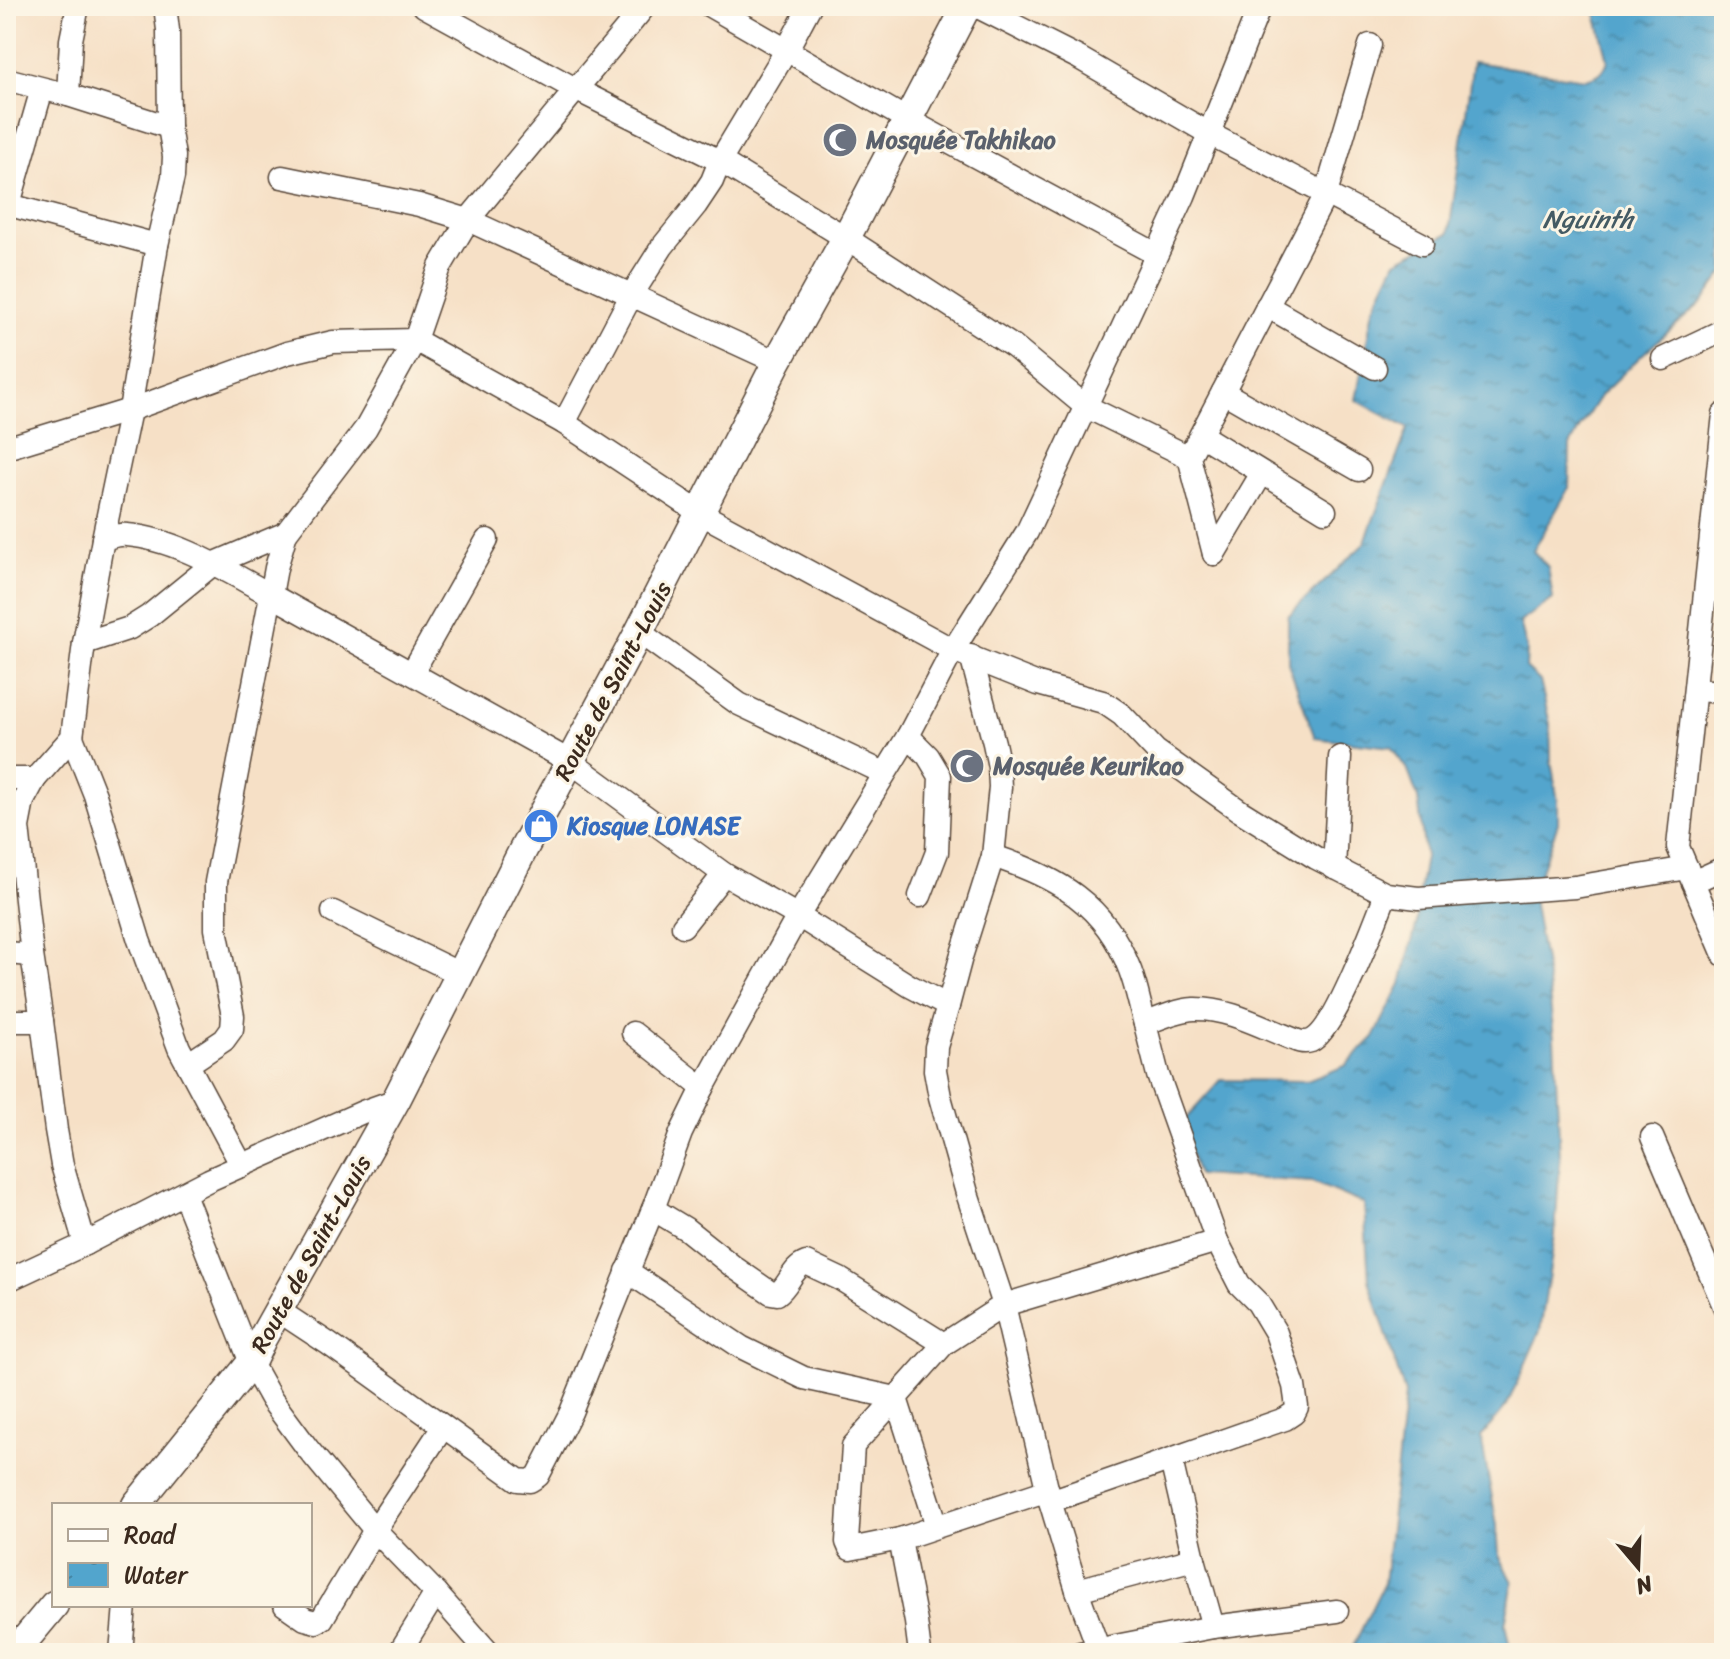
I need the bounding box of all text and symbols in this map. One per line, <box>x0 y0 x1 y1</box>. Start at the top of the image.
place label: Mosquée Takhikao <box>865 119 1056 161</box>
mosque icon: Mosquée Takhikao <box>821 121 859 159</box>
water label: Nguinth <box>1543 196 1636 242</box>
street label: Route de Saint-Louis <box>542 573 684 789</box>
place label: Mosquée Keurikao <box>992 745 1185 787</box>
mosque icon: Mosquée Keurikao <box>948 747 986 785</box>
place label: Kiosque LONASE <box>566 805 742 847</box>
shop icon: Kiosque LONASE <box>522 807 560 845</box>
street label: Route de Saint-Louis <box>239 1147 383 1361</box>
legend <box>52 1503 312 1607</box>
text: Road <box>124 1514 178 1556</box>
north arrow <box>1598 1527 1678 1607</box>
text: Water <box>124 1554 189 1596</box>
text: N <box>1630 1564 1659 1607</box>

